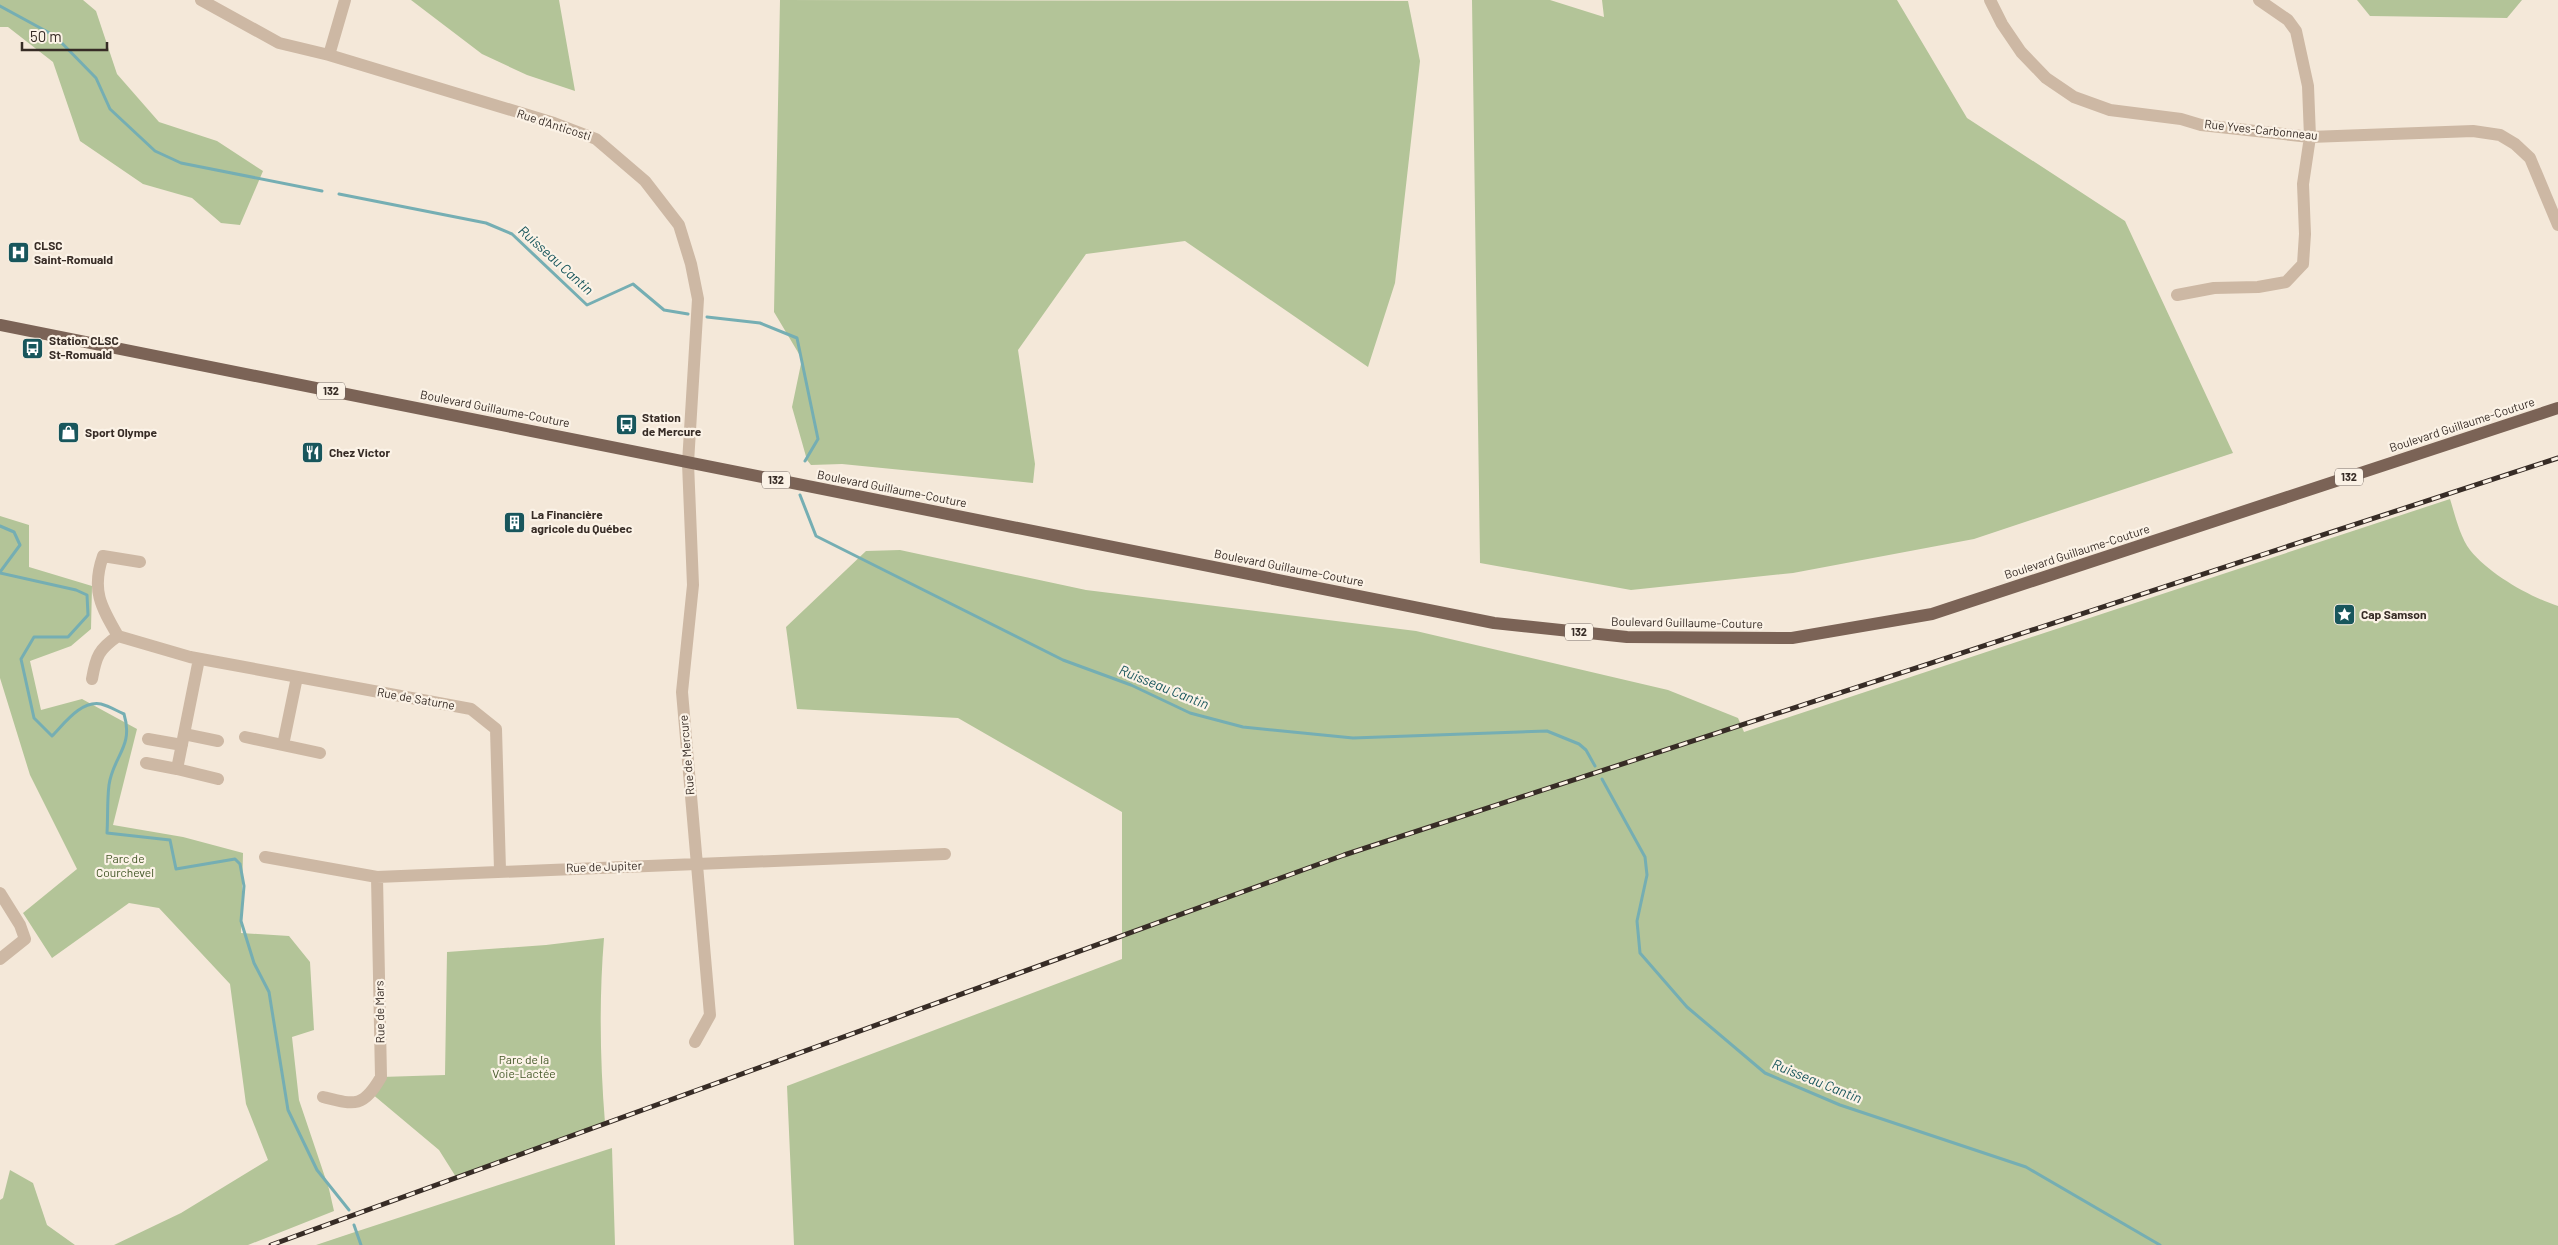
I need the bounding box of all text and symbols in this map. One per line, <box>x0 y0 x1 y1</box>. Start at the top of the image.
scale bar <box>22 20 108 52</box>
text: 50 m <box>30 27 62 45</box>
street label: Rue d'Anticosti <box>515 105 593 143</box>
street label: Rue Yves-Carbonneau <box>2204 116 2318 142</box>
water label: Ruisseau Cantin <box>515 221 597 298</box>
place label: CLSC Saint-Romuald <box>34 238 113 266</box>
hospital icon: CLSC Saint-Romuald <box>6 241 30 265</box>
place label: Station CLSC St-Romuald <box>49 333 119 361</box>
bus stop icon: Station CLSC St-Romuald <box>21 336 45 360</box>
road number: 132 <box>317 382 345 400</box>
street label: Boulevard Guillaume-Couture <box>419 387 571 429</box>
street label: Boulevard Guillaume-Couture <box>2387 394 2536 454</box>
place label: Station de Mercure <box>642 410 702 438</box>
bus stop icon: Station de Mercure <box>614 413 638 437</box>
shop icon: Sport Olympe <box>57 421 81 445</box>
place label: Sport Olympe <box>85 425 157 439</box>
restaurant icon: Chez Victor <box>301 441 325 465</box>
place label: Chez Victor <box>329 445 390 459</box>
street label: Boulevard Guillaume-Couture <box>816 467 968 509</box>
road number: 132 <box>2335 468 2363 486</box>
road number: 132 <box>762 472 790 488</box>
place label: La Financière agricole du Québec <box>531 507 633 535</box>
building icon: La Financière agricole du Québec <box>503 510 527 534</box>
street label: Boulevard Guillaume-Couture <box>2002 521 2151 581</box>
street label: Boulevard Guillaume-Couture <box>1213 546 1365 588</box>
place icon: Cap Samson <box>2333 603 2357 627</box>
place label: Cap Samson <box>2361 607 2427 621</box>
street label: Boulevard Guillaume-Couture <box>1611 614 1763 630</box>
road number: 132 <box>1565 624 1593 640</box>
water label: Ruisseau Cantin <box>1117 661 1211 712</box>
street label: Rue de Saturne <box>376 684 456 712</box>
street label: Rue de Mercure <box>676 714 696 796</box>
park label: Parc de Courchevel <box>96 851 154 879</box>
street label: Rue de Jupiter <box>566 858 643 874</box>
street label: Rue de Mars <box>371 980 387 1044</box>
park label: Parc de la Voie-Lactée <box>492 1052 556 1080</box>
water label: Ruisseau Cantin <box>1770 1055 1864 1106</box>

